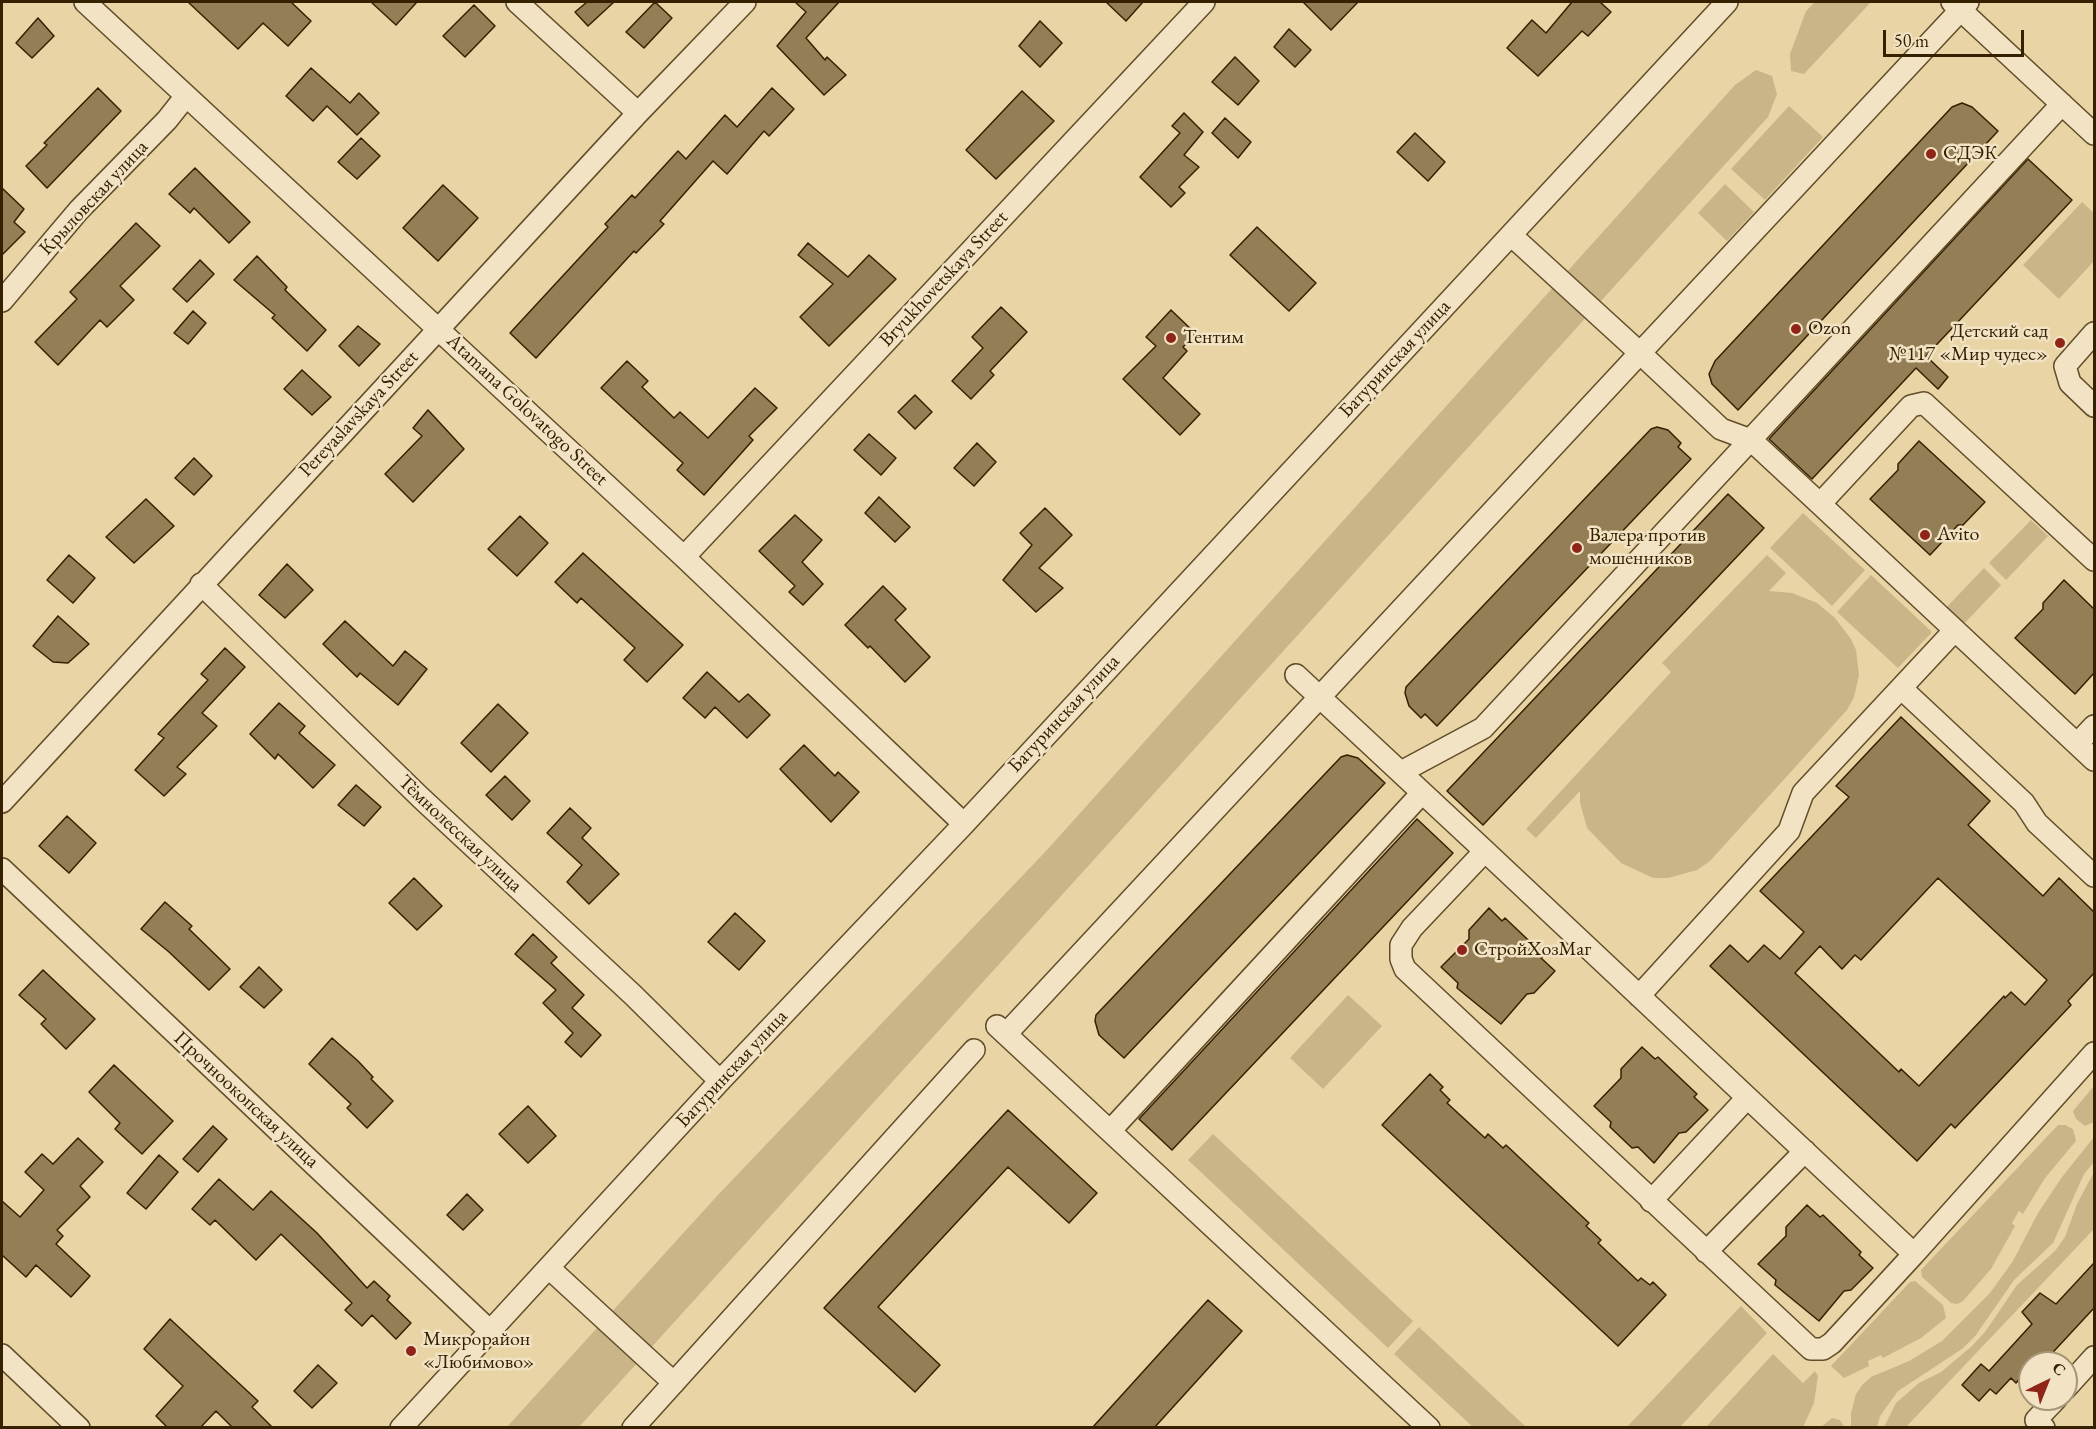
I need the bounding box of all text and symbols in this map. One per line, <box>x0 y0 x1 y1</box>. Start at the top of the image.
scale bar <box>1886 18 2027 56</box>
text: 50 m <box>1894 29 1929 52</box>
street label: Крыловская улица <box>35 135 153 261</box>
place label: СДЭК <box>1943 142 1998 166</box>
marker: СДЭК <box>1924 147 1938 161</box>
street label: Bryukhovetskaya Street <box>875 206 1013 352</box>
street label: Батуринская улица <box>1334 295 1456 423</box>
place label: Ozon <box>1808 317 1851 341</box>
place label: Детский сад №117 «Мир чудес» <box>1889 320 2048 367</box>
marker: Ozon <box>1789 322 1803 336</box>
place label: Тентим <box>1183 326 1244 350</box>
street label: Atamana Golovatogo Street <box>441 329 613 491</box>
marker: Тентим <box>1164 331 1178 345</box>
marker: Детский сад №117 «Мир чудес» <box>2053 336 2067 350</box>
street label: Pereyaslavskaya Street <box>294 346 424 482</box>
place label: Avito <box>1937 523 1979 547</box>
place label: Валера против мошенников <box>1589 524 1706 571</box>
marker: Avito <box>1918 528 1932 542</box>
marker: Валера против мошенников <box>1570 541 1584 555</box>
street label: Батуринская улица <box>1003 650 1125 778</box>
street label: Тёмнолесская улица <box>393 770 527 898</box>
place label: СтройХозМаг <box>1474 938 1591 962</box>
marker: СтройХозМаг <box>1455 943 1469 957</box>
street label: Батуринская улица <box>671 1005 793 1133</box>
street label: Прочноокопская улица <box>168 1026 324 1174</box>
place label: Микрорайон «Любимово» <box>423 1328 534 1375</box>
marker: Микрорайон «Любимово» <box>404 1344 418 1358</box>
north arrow <box>2018 1351 2078 1411</box>
text: С <box>2048 1357 2071 1380</box>

